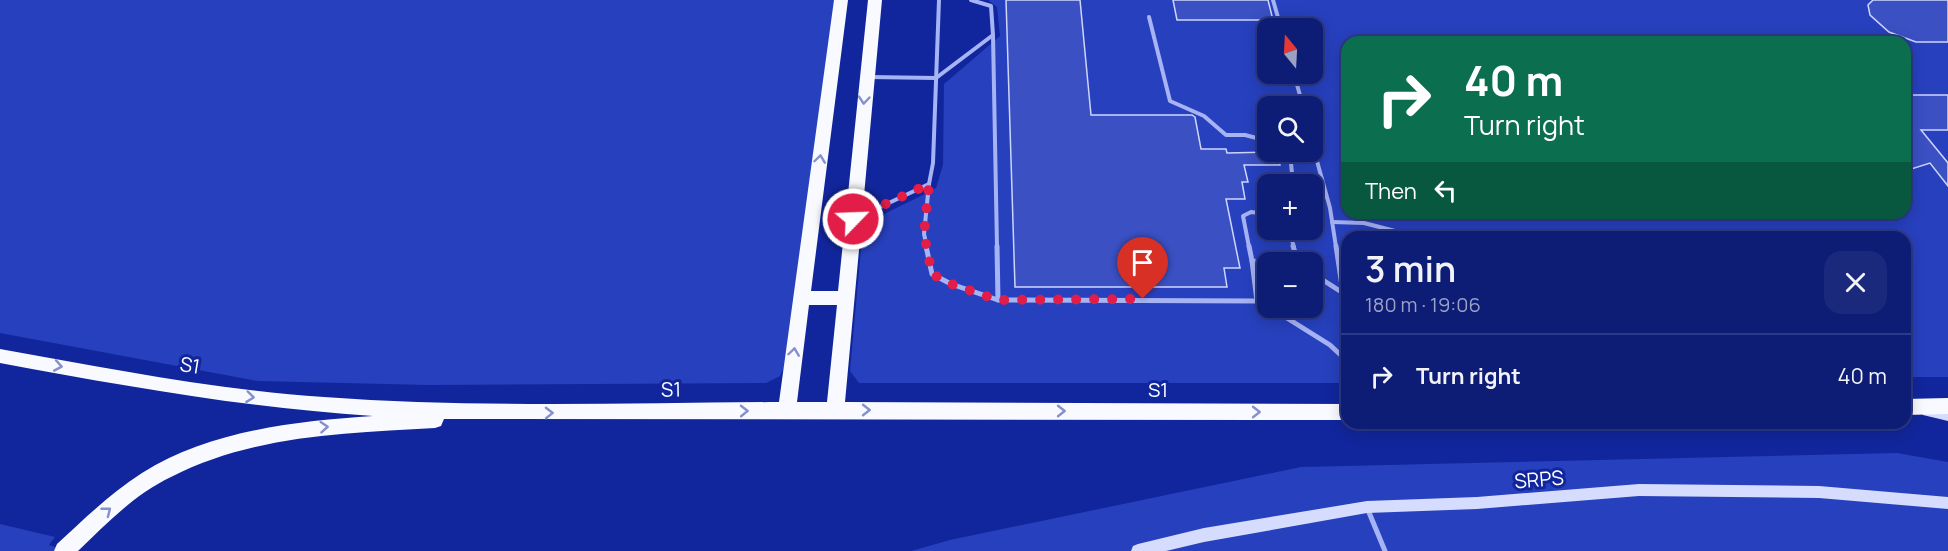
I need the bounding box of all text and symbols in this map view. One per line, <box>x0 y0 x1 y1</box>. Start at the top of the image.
north arrow <box>1257 18 1323 84</box>
map controls <box>1257 18 1323 318</box>
text: 40 m <box>1464 51 1563 109</box>
icon: right <box>1365 60 1443 138</box>
one-way arrow <box>858 95 871 104</box>
button: search <box>1257 96 1323 162</box>
text: Turn right <box>1464 106 1585 143</box>
one-way arrow <box>813 154 826 164</box>
button: + <box>1257 174 1323 240</box>
icon: left <box>1429 174 1462 207</box>
text: Then <box>1365 176 1417 206</box>
position arrow <box>821 187 885 251</box>
pin <box>1117 237 1168 299</box>
text: 3 min <box>1365 244 1456 293</box>
icon: arrive <box>1126 246 1159 279</box>
button: close <box>1824 251 1887 314</box>
button: − <box>1257 252 1323 318</box>
text: 180 m · 19:06 <box>1365 291 1481 318</box>
one-way arrow <box>788 348 800 357</box>
street label: S1 <box>178 350 202 380</box>
one-way arrow <box>52 359 62 372</box>
icon: right <box>1365 360 1398 393</box>
text: Turn right <box>1416 361 1521 391</box>
text: 40 m <box>1838 361 1887 391</box>
street label: S1 <box>661 375 681 403</box>
street label: S1 <box>1148 376 1168 403</box>
one-way arrow <box>245 390 255 403</box>
one-way arrow <box>862 404 871 416</box>
one-way arrow <box>740 405 749 417</box>
one-way arrow <box>1057 405 1066 417</box>
one-way arrow <box>1252 406 1261 418</box>
one-way arrow <box>545 407 554 419</box>
one-way arrow <box>319 421 328 434</box>
street label: SRPS <box>1513 463 1565 495</box>
one-way arrow <box>100 508 111 519</box>

